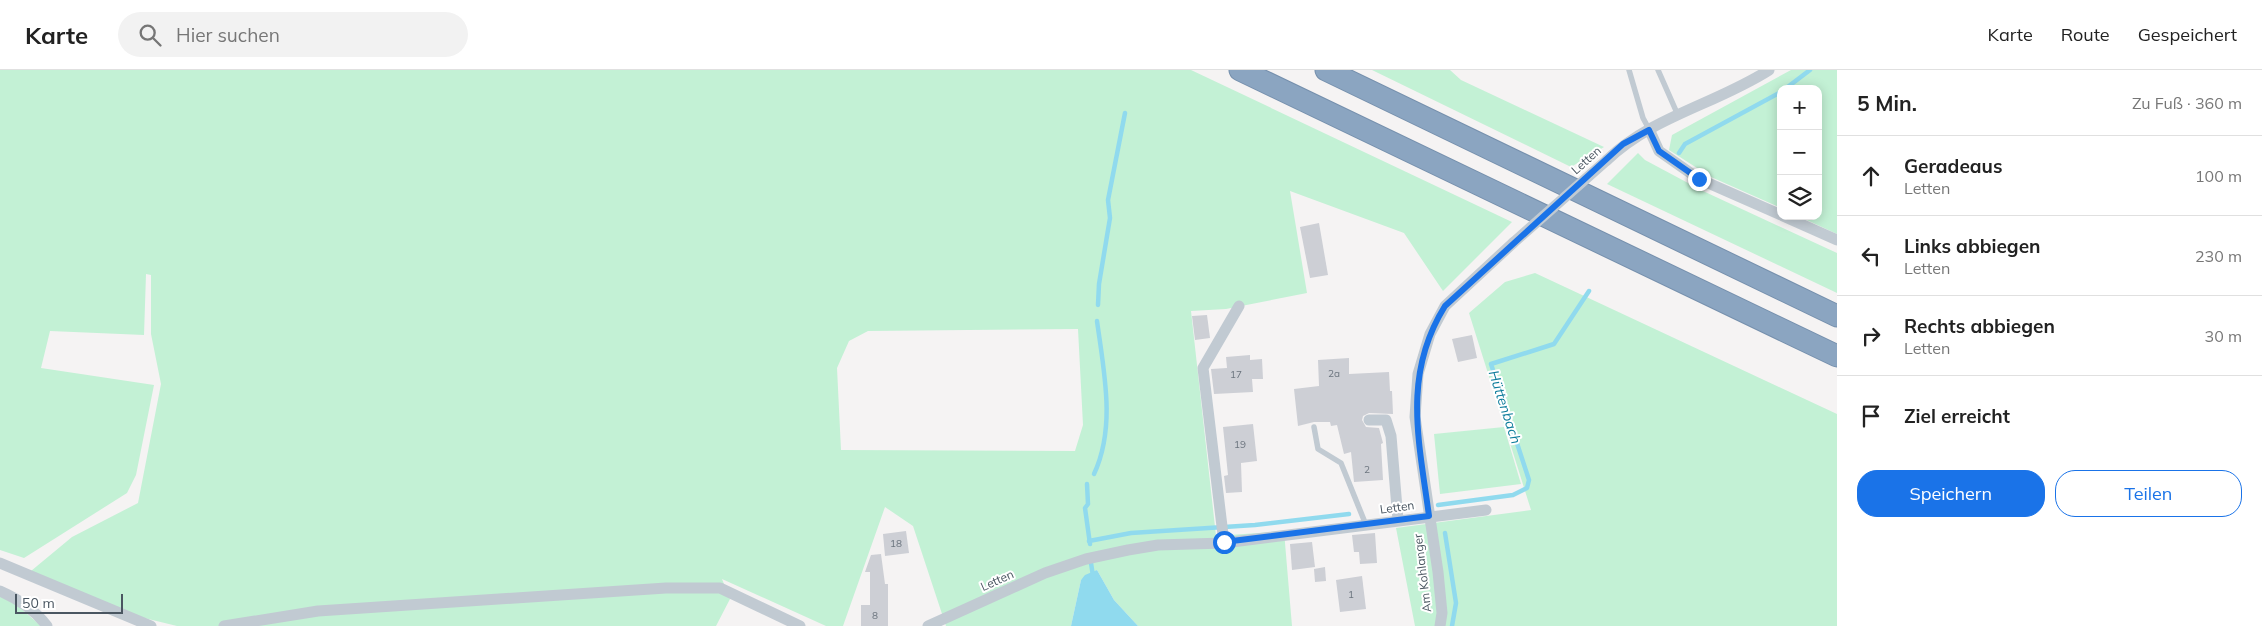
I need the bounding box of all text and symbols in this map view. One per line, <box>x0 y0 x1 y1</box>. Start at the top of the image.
search box <box>118 12 468 57</box>
text: Karte <box>25 20 88 50</box>
icon: search <box>136 21 164 49</box>
text: Hier suchen <box>176 23 280 47</box>
text: Karte <box>1988 23 2033 46</box>
text: Route <box>2061 23 2110 46</box>
text: Gespeichert <box>2138 23 2237 46</box>
map controls <box>1777 85 1822 220</box>
button: + <box>1777 85 1822 130</box>
text: 5 Min. <box>1857 90 1917 116</box>
text: Zu Fuß · 360 m <box>2132 93 2242 113</box>
button: − <box>1777 130 1822 175</box>
street label: Letten <box>1568 143 1604 177</box>
text: Geradeaus <box>1904 154 2002 178</box>
icon: ahead <box>1857 162 1885 190</box>
text: 100 m <box>2195 166 2242 186</box>
route end <box>1688 168 1711 191</box>
button: layers <box>1777 175 1822 220</box>
text: Letten <box>1904 178 1950 198</box>
text: Links abbiegen <box>1904 234 2041 258</box>
icon: left <box>1857 242 1885 270</box>
text: 230 m <box>2195 246 2242 266</box>
text: Letten <box>1904 258 1950 278</box>
text: Rechts abbiegen <box>1904 314 2055 338</box>
icon: right <box>1857 322 1885 350</box>
text: 30 m <box>2205 326 2242 346</box>
text: Letten <box>1904 338 1950 358</box>
house number: 2a <box>1328 367 1340 380</box>
house number: 17 <box>1230 368 1242 381</box>
water label: Hüttenbach <box>1485 368 1525 446</box>
icon: arrive <box>1857 402 1885 430</box>
text: Ziel erreicht <box>1904 404 2010 428</box>
house number: 19 <box>1234 438 1246 451</box>
house number: 2 <box>1364 463 1370 476</box>
button: Speichern <box>1857 470 2045 517</box>
button: Teilen <box>2055 470 2242 517</box>
street label: Letten <box>1379 497 1415 517</box>
route start <box>1213 531 1236 554</box>
street label: Am Kohlanger <box>1410 532 1434 613</box>
house number: 18 <box>890 537 902 550</box>
street label: Letten <box>978 566 1016 594</box>
house number: 1 <box>1348 588 1354 601</box>
scale bar <box>15 591 122 614</box>
text: 50 m <box>22 594 55 612</box>
house number: 8 <box>872 609 878 622</box>

